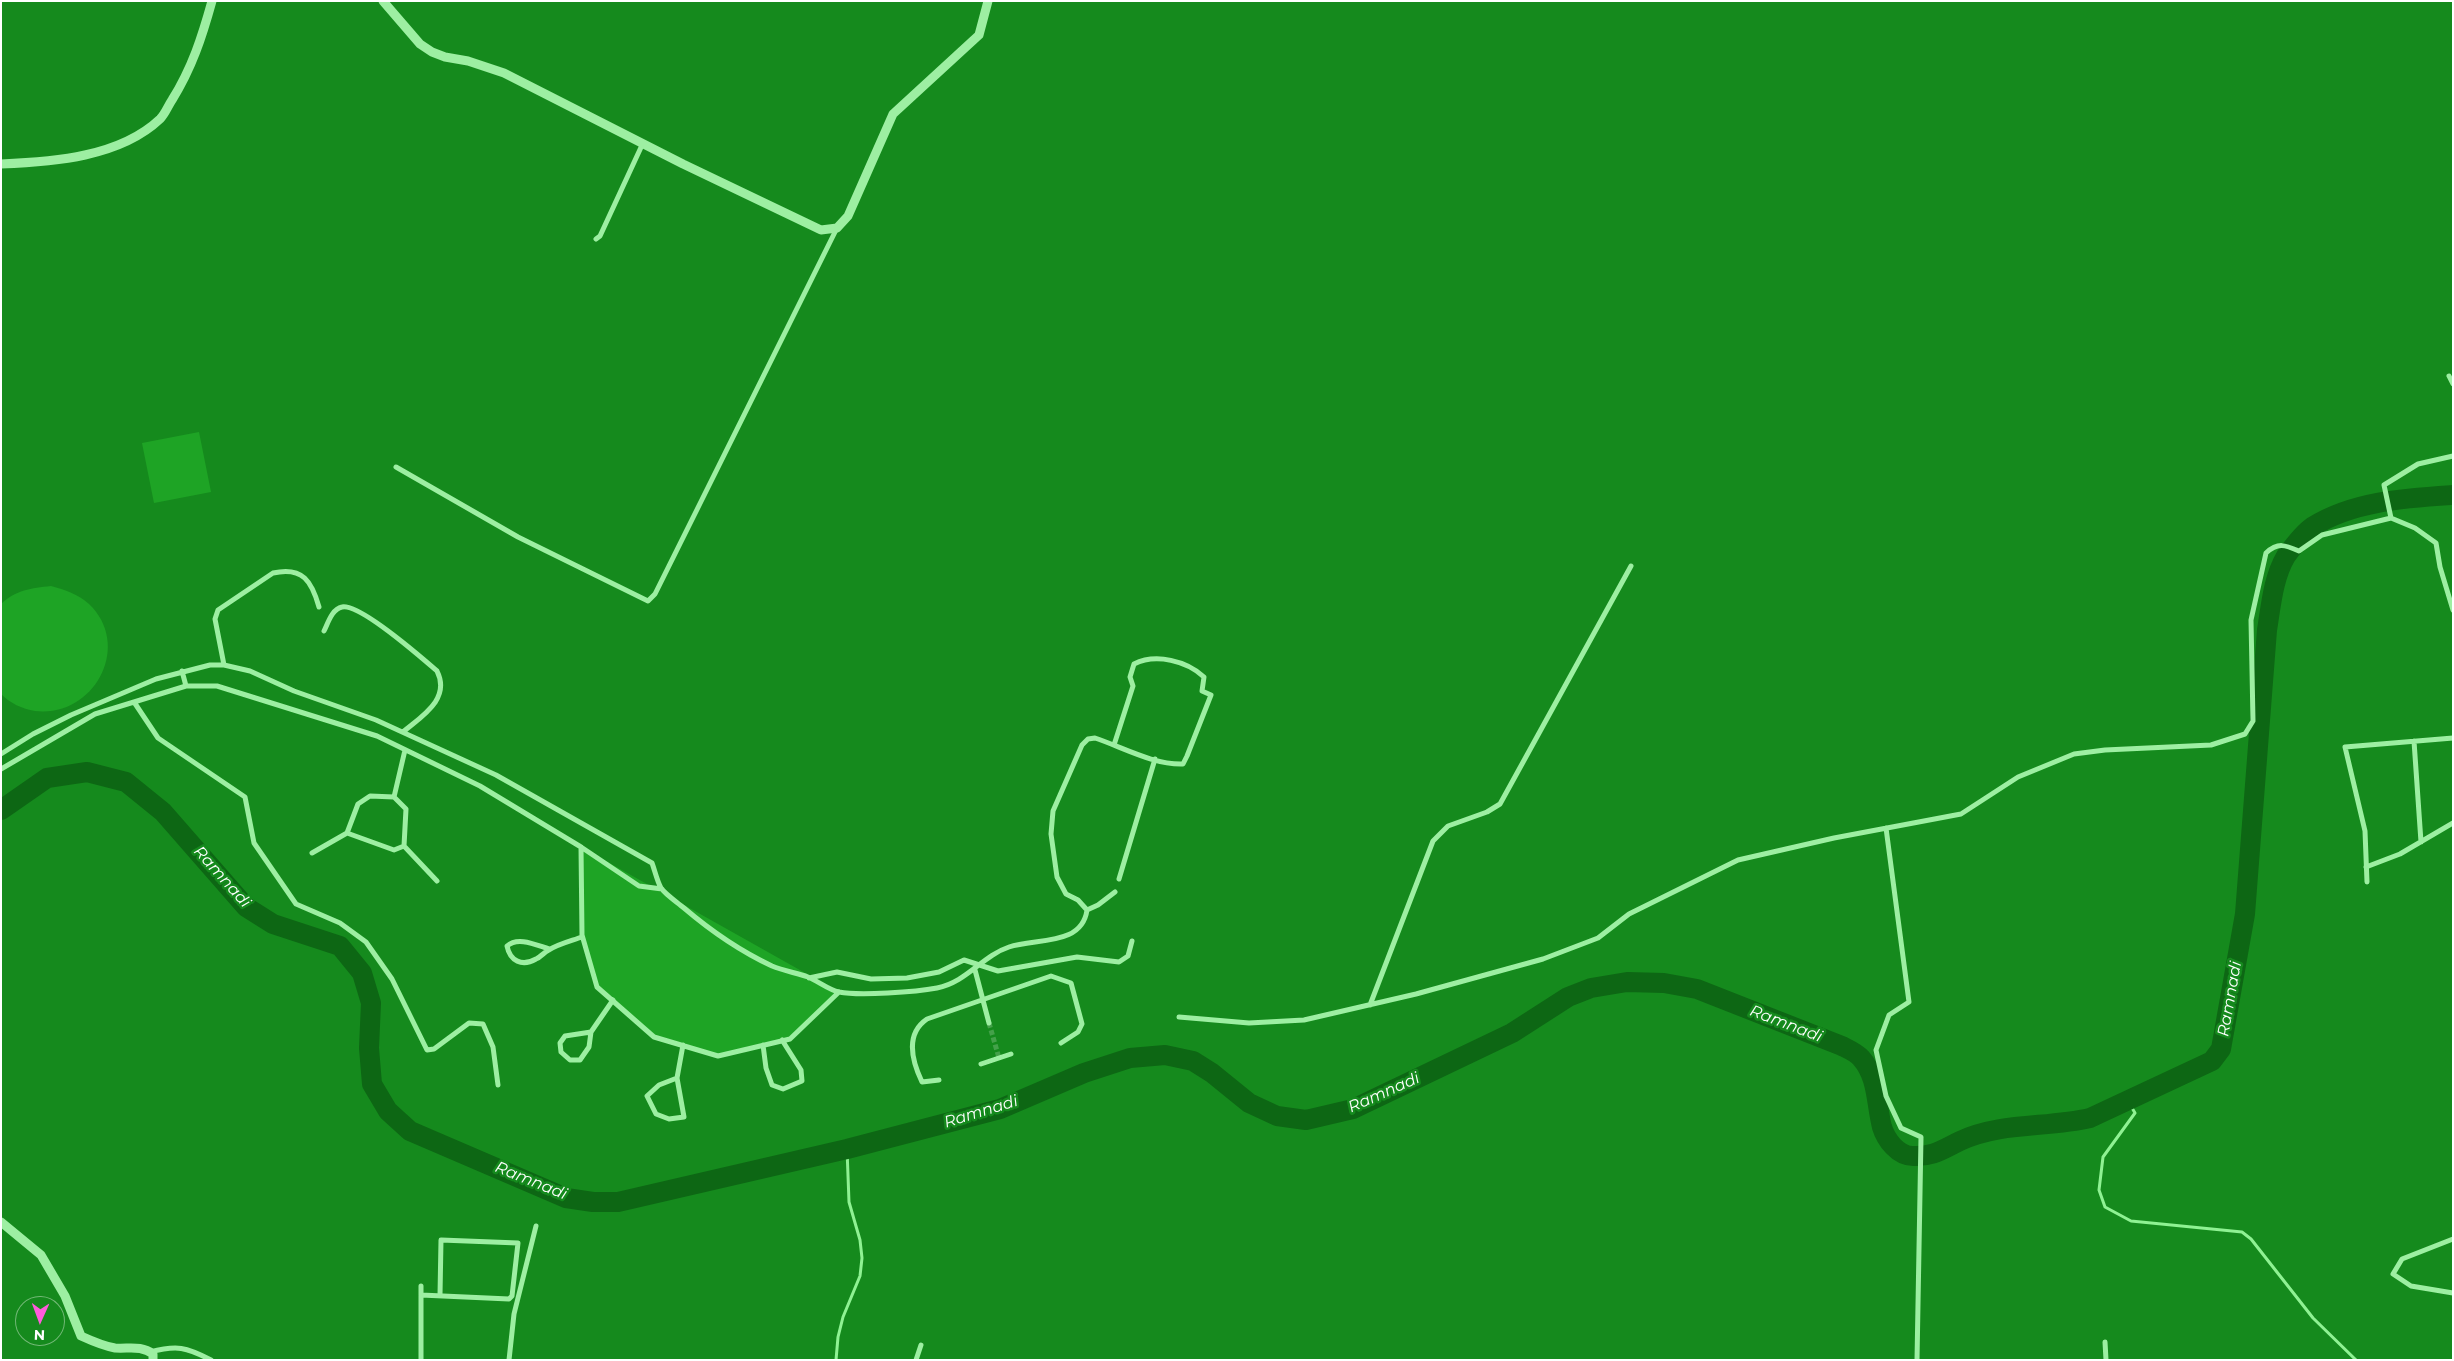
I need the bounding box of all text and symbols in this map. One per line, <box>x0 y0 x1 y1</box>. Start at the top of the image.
water label: Ramnadi <box>189 842 255 912</box>
water label: Ramnadi <box>2214 960 2246 1038</box>
water label: Ramnadi <box>1747 1001 1825 1047</box>
water label: Ramnadi <box>1345 1069 1423 1117</box>
water label: Ramnadi <box>942 1092 1020 1132</box>
water label: Ramnadi <box>492 1158 570 1204</box>
north arrow <box>15 1296 65 1346</box>
text: N <box>34 1326 45 1344</box>

